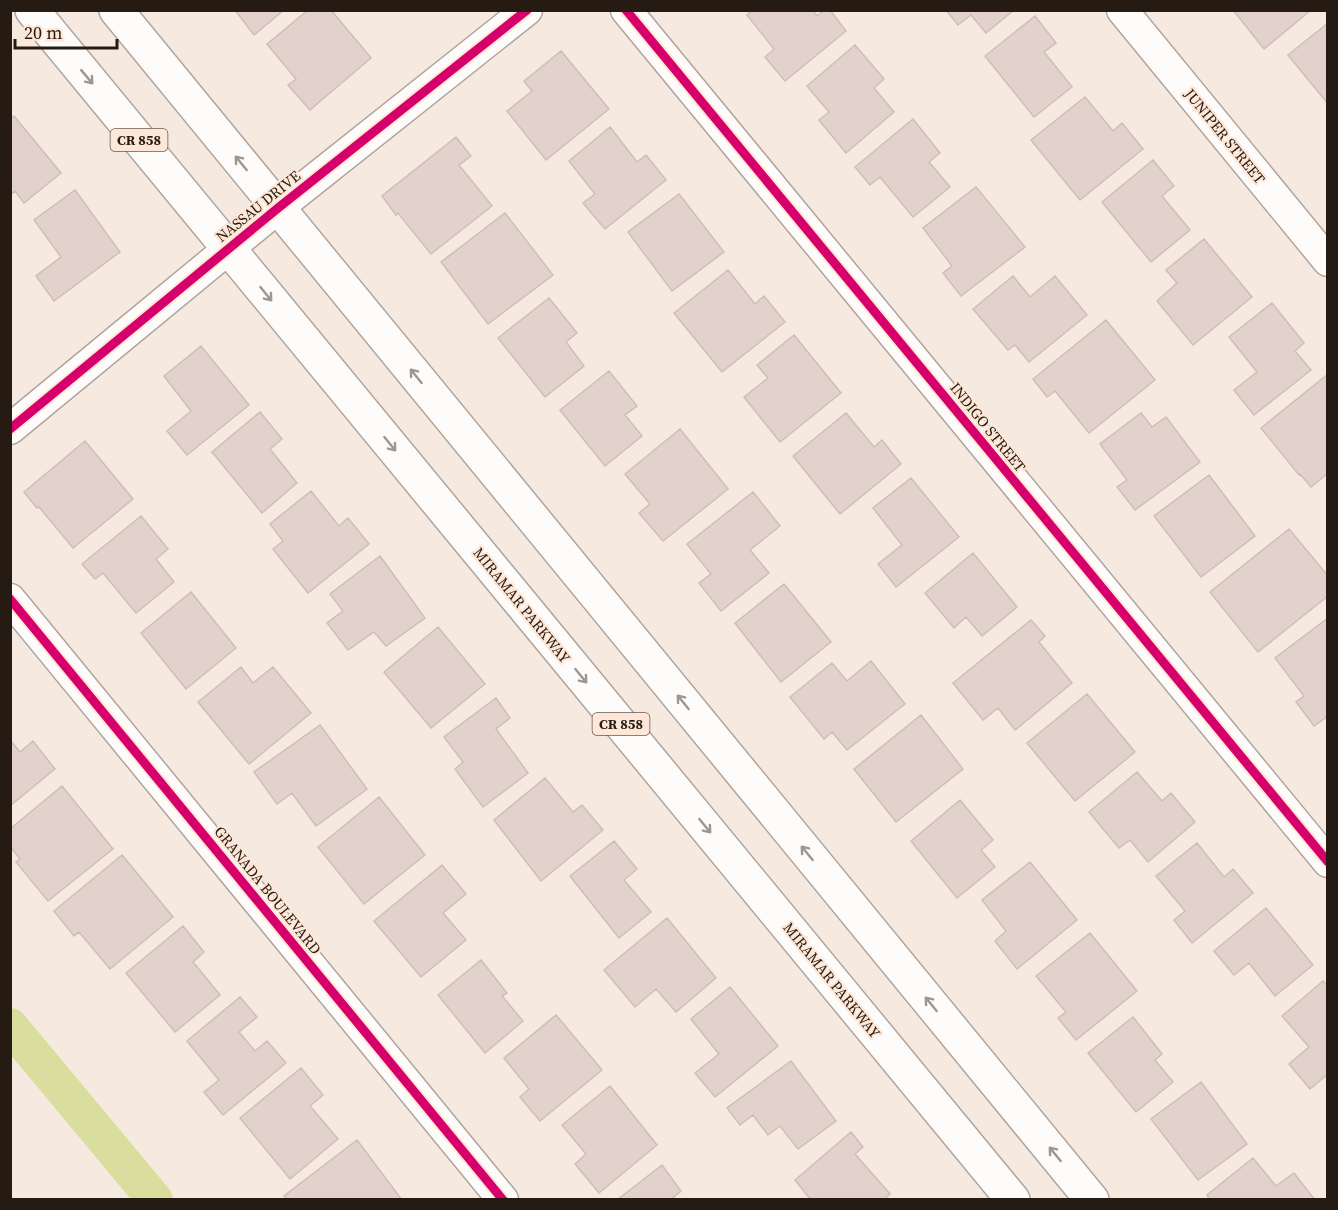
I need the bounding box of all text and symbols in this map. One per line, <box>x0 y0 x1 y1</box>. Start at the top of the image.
scale bar <box>15 12 117 50</box>
text: 20 m <box>24 20 62 45</box>
one-way arrow <box>80 69 93 85</box>
street label: JUNIPER STREET <box>1179 83 1270 188</box>
road number: CR 858 <box>110 129 168 151</box>
one-way arrow <box>235 155 248 171</box>
street label: NASSAU DRIVE <box>211 165 305 247</box>
one-way arrow <box>260 286 273 302</box>
one-way arrow <box>409 369 423 384</box>
street label: INDIGO STREET <box>945 378 1031 476</box>
one-way arrow <box>384 436 397 452</box>
street label: MIRAMAR PARKWAY <box>469 543 576 668</box>
one-way arrow <box>574 668 588 683</box>
one-way arrow <box>677 694 690 710</box>
road number: CR 858 <box>592 713 650 735</box>
one-way arrow <box>698 818 712 833</box>
street label: GRANADA BOULEVARD <box>210 821 326 959</box>
one-way arrow <box>801 845 814 861</box>
street label: MIRAMAR PARKWAY <box>779 918 886 1043</box>
one-way arrow <box>925 996 938 1012</box>
one-way arrow <box>1048 1146 1061 1162</box>

